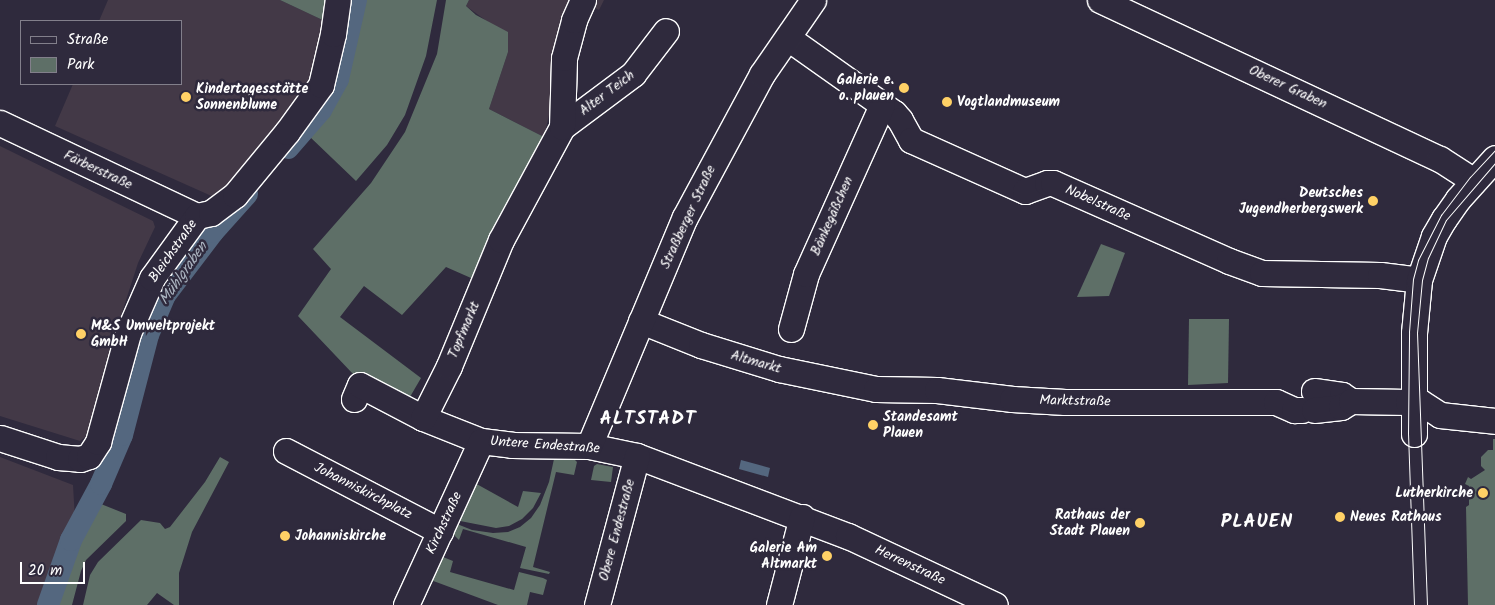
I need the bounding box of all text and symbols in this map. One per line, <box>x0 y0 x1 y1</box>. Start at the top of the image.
legend <box>20 20 182 85</box>
text: Straße <box>67 28 108 52</box>
text: Park <box>67 53 94 77</box>
street label: Oberer Graben <box>1246 62 1330 112</box>
street label: Alter Teich <box>576 67 638 119</box>
place label: Galerie e. o. plauen <box>837 72 894 104</box>
place label: Kindertagesstätte Sonnenblume <box>196 81 308 114</box>
marker: Galerie e. o. plauen <box>898 82 910 94</box>
marker: Kindertagesstätte Sonnenblume <box>180 91 192 103</box>
place label: Vogtlandmuseum <box>957 94 1060 110</box>
marker: Vogtlandmuseum <box>941 96 953 108</box>
street label: Färberstraße <box>61 147 135 193</box>
street label: Straßberger Straße <box>657 163 719 271</box>
street label: Bänkegäßchen <box>807 174 857 258</box>
street label: Nobelstraße <box>1063 181 1133 225</box>
place label: Deutsches Jugendherbergswerk <box>1239 185 1363 218</box>
marker: Deutsches Jugendherbergswerk <box>1367 195 1379 207</box>
street label: Bleichstraße <box>145 216 201 286</box>
water label: Mühlgraben <box>156 239 212 309</box>
street label: Topfmarkt <box>445 299 483 361</box>
place label: M&S Umweltprojekt GmbH <box>91 318 215 351</box>
marker: M&S Umweltprojekt GmbH <box>75 328 87 340</box>
street label: Altmarkt <box>729 347 783 377</box>
street label: Marktstraße <box>1039 392 1111 410</box>
district label: ALTSTADT <box>599 409 697 431</box>
place label: Standesamt Plauen <box>883 409 958 442</box>
marker: Standesamt Plauen <box>867 419 879 431</box>
street label: Untere Endestraße <box>489 433 601 457</box>
street label: Johanniskirchplatz <box>311 459 415 523</box>
street label: Obere Endestraße <box>595 477 639 583</box>
place label: Lutherkirche <box>1395 485 1473 501</box>
marker: Lutherkirche <box>1477 487 1489 499</box>
street label: Kirchstraße <box>422 489 466 557</box>
place label: Rathaus der Stadt Plauen <box>1050 507 1130 540</box>
place label: Neues Rathaus <box>1350 509 1441 525</box>
marker: Neues Rathaus <box>1334 511 1346 523</box>
district label: PLAUEN <box>1220 512 1294 534</box>
marker: Rathaus der Stadt Plauen <box>1134 517 1146 529</box>
place label: Johanniskirche <box>295 528 386 544</box>
marker: Johanniskirche <box>279 530 291 542</box>
place label: Galerie Am Altmarkt <box>750 540 817 572</box>
street label: Herrenstraße <box>872 541 948 589</box>
marker: Galerie Am Altmarkt <box>821 550 833 562</box>
scale bar <box>22 552 88 584</box>
text: 20 m <box>28 559 62 583</box>

